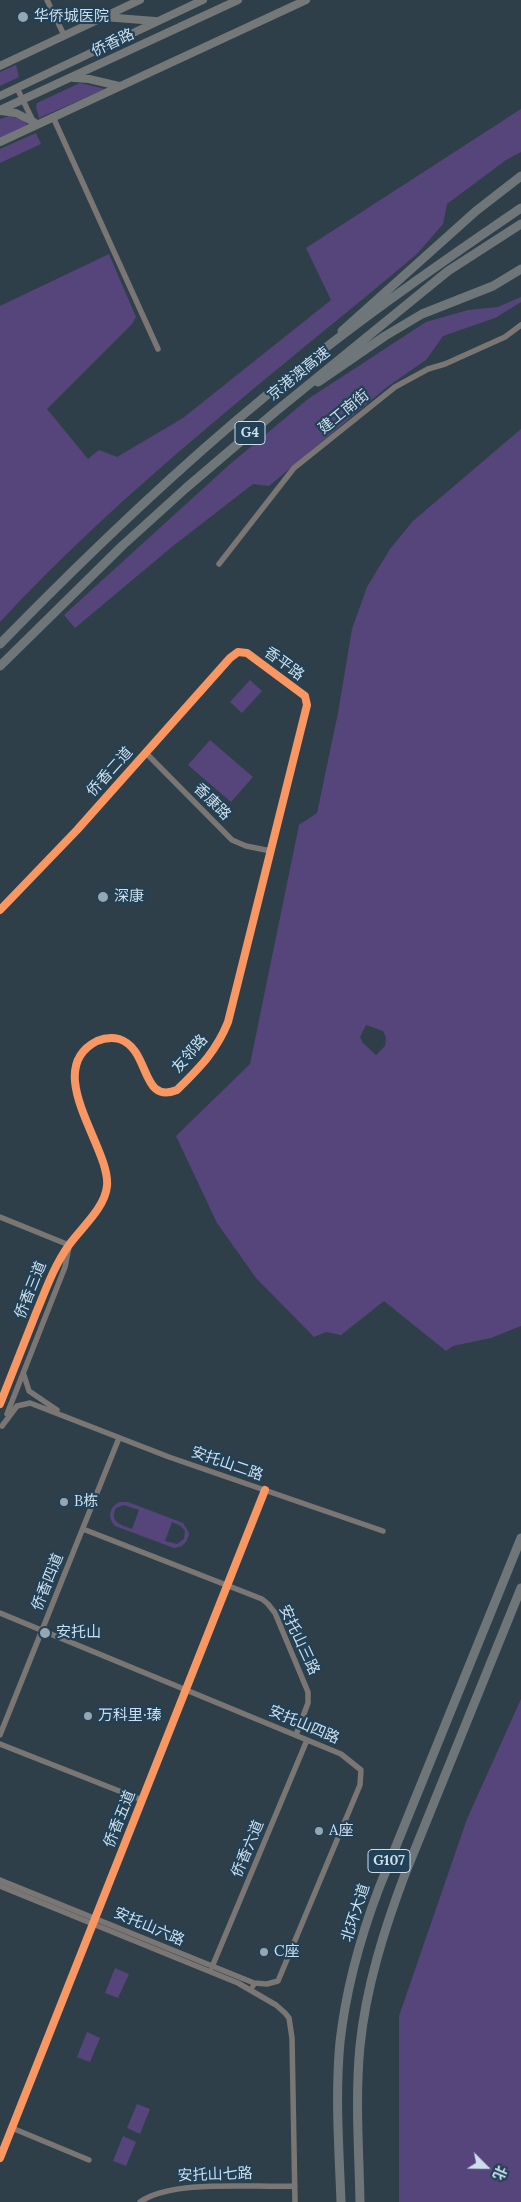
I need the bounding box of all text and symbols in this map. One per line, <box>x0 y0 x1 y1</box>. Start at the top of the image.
place label: 华侨城医院 <box>34 8 109 26</box>
marker: 华侨城医院 <box>16 10 30 24</box>
street label: 侨香路 <box>89 25 137 61</box>
street label: 京港澳高速 <box>264 343 334 405</box>
street label: 建工南街 <box>315 386 373 438</box>
road number: G4 <box>235 422 265 444</box>
street label: 香平路 <box>261 643 307 685</box>
street label: 侨香二道 <box>83 744 137 800</box>
street label: 香康路 <box>190 780 234 824</box>
place label: 深康 <box>114 888 144 906</box>
marker: 深康 <box>96 890 110 904</box>
street label: 友邻路 <box>168 1031 212 1077</box>
street label: 侨香三道 <box>11 1259 51 1321</box>
street label: 安托山二路 <box>189 1443 265 1485</box>
place label: B栋 <box>74 1493 98 1511</box>
marker: B栋 <box>58 1496 70 1508</box>
street label: 侨香四道 <box>28 1551 68 1613</box>
street label: 安托山三路 <box>275 1602 323 1678</box>
place label: 安托山 <box>56 1624 101 1642</box>
marker: 安托山 <box>38 1626 52 1640</box>
street label: 安托山四路 <box>266 1702 342 1748</box>
place label: 万科里·瑧 <box>98 1707 162 1725</box>
marker: 万科里·瑧 <box>82 1710 94 1722</box>
street label: 侨香五道 <box>100 1788 140 1850</box>
street label: 侨香六道 <box>228 1818 268 1880</box>
place label: A座 <box>329 1822 353 1840</box>
marker: A座 <box>313 1825 325 1837</box>
road number: G107 <box>368 1850 410 1872</box>
street label: 北环大道 <box>338 1882 374 1944</box>
street label: 安托山六路 <box>111 1904 187 1950</box>
place label: C座 <box>274 1943 299 1961</box>
marker: C座 <box>258 1946 270 1958</box>
north arrow <box>461 2142 511 2192</box>
text: 北 <box>489 2163 511 2183</box>
street label: 安托山七路 <box>177 2165 253 2185</box>

